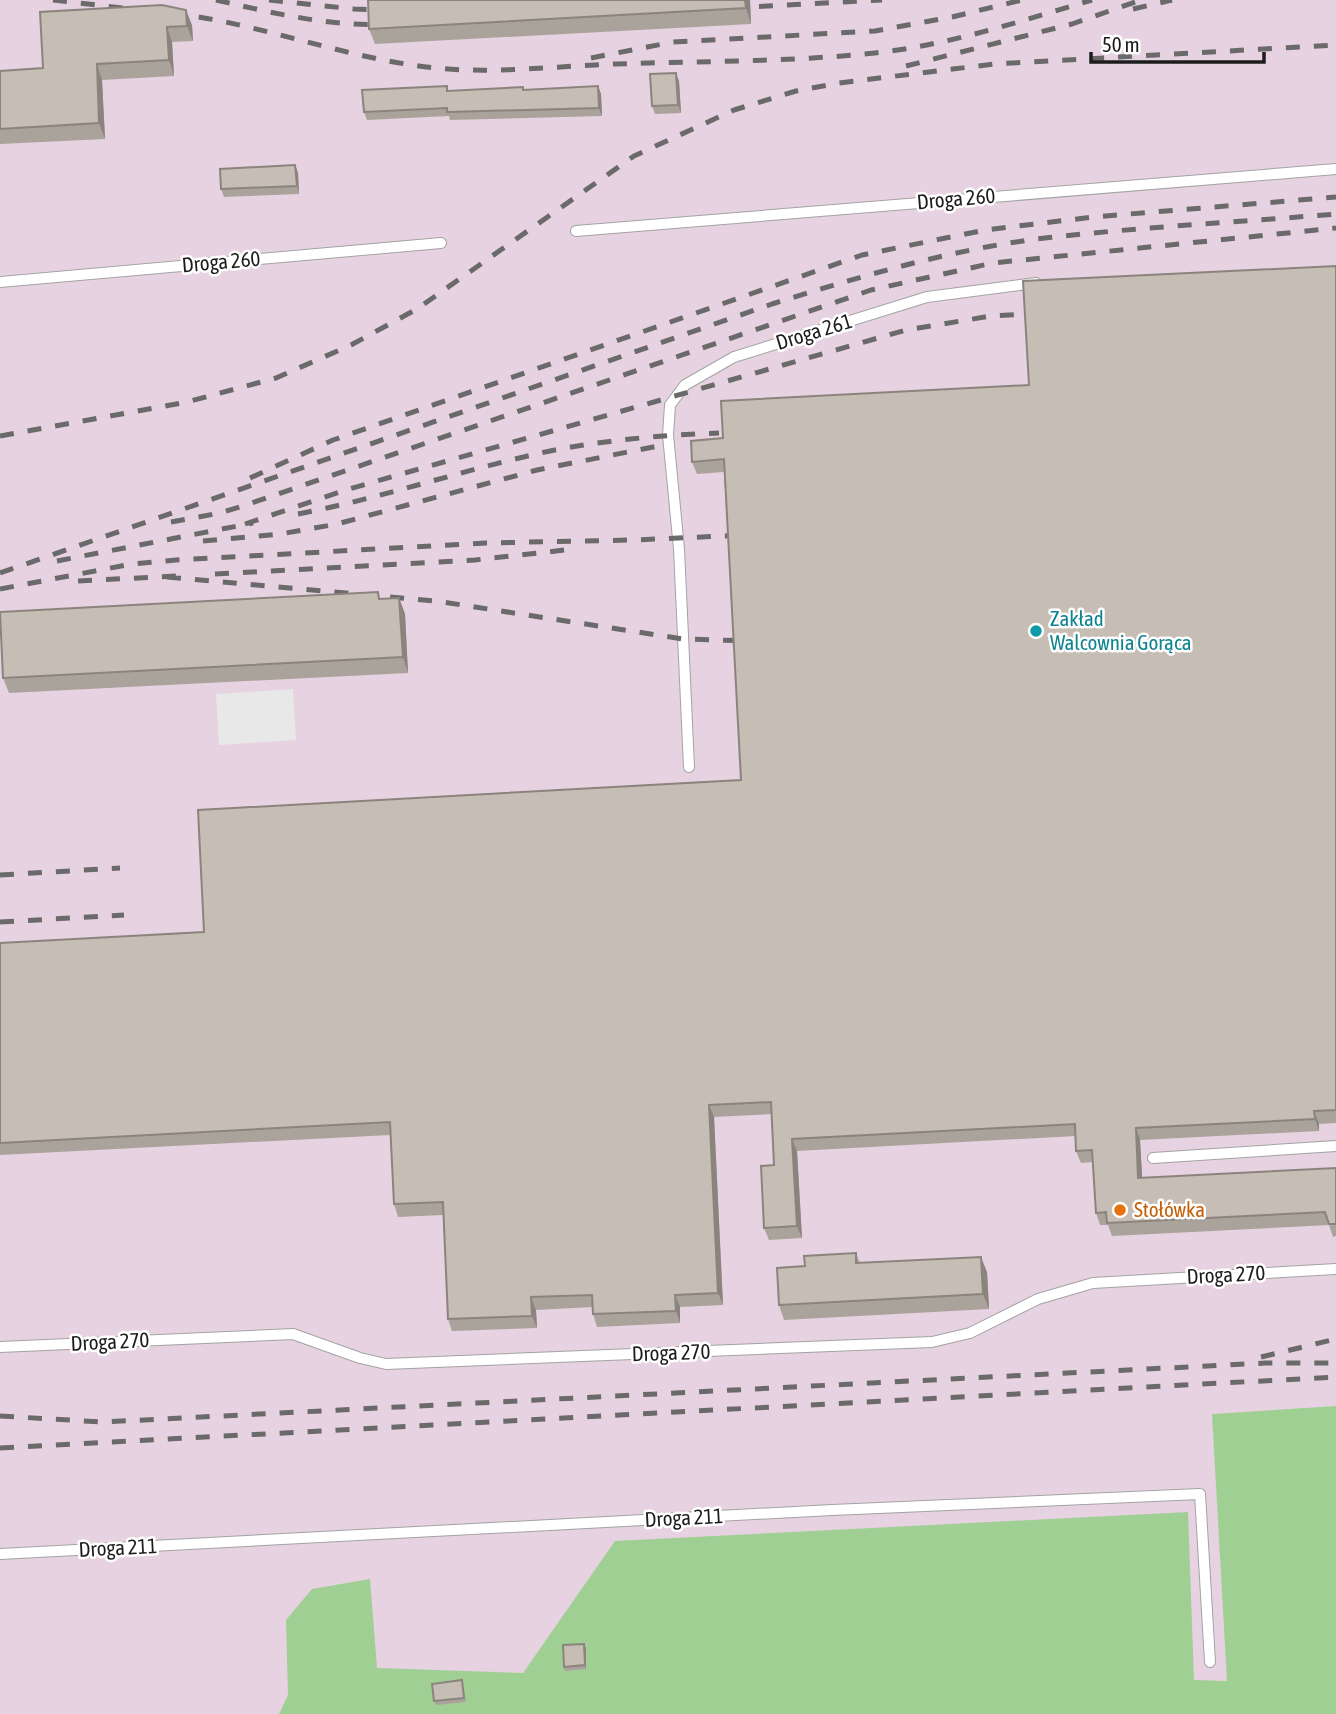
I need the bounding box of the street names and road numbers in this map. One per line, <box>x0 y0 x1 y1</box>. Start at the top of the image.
street label: Droga 260 <box>916 183 996 213</box>
street label: Droga 260 <box>181 246 261 276</box>
street label: Droga 261 <box>773 308 855 354</box>
street label: Droga 270 <box>1186 1260 1266 1288</box>
street label: Droga 270 <box>70 1327 150 1355</box>
street label: Droga 270 <box>631 1339 711 1365</box>
street label: Droga 211 <box>644 1503 724 1531</box>
street label: Droga 211 <box>78 1533 158 1561</box>

